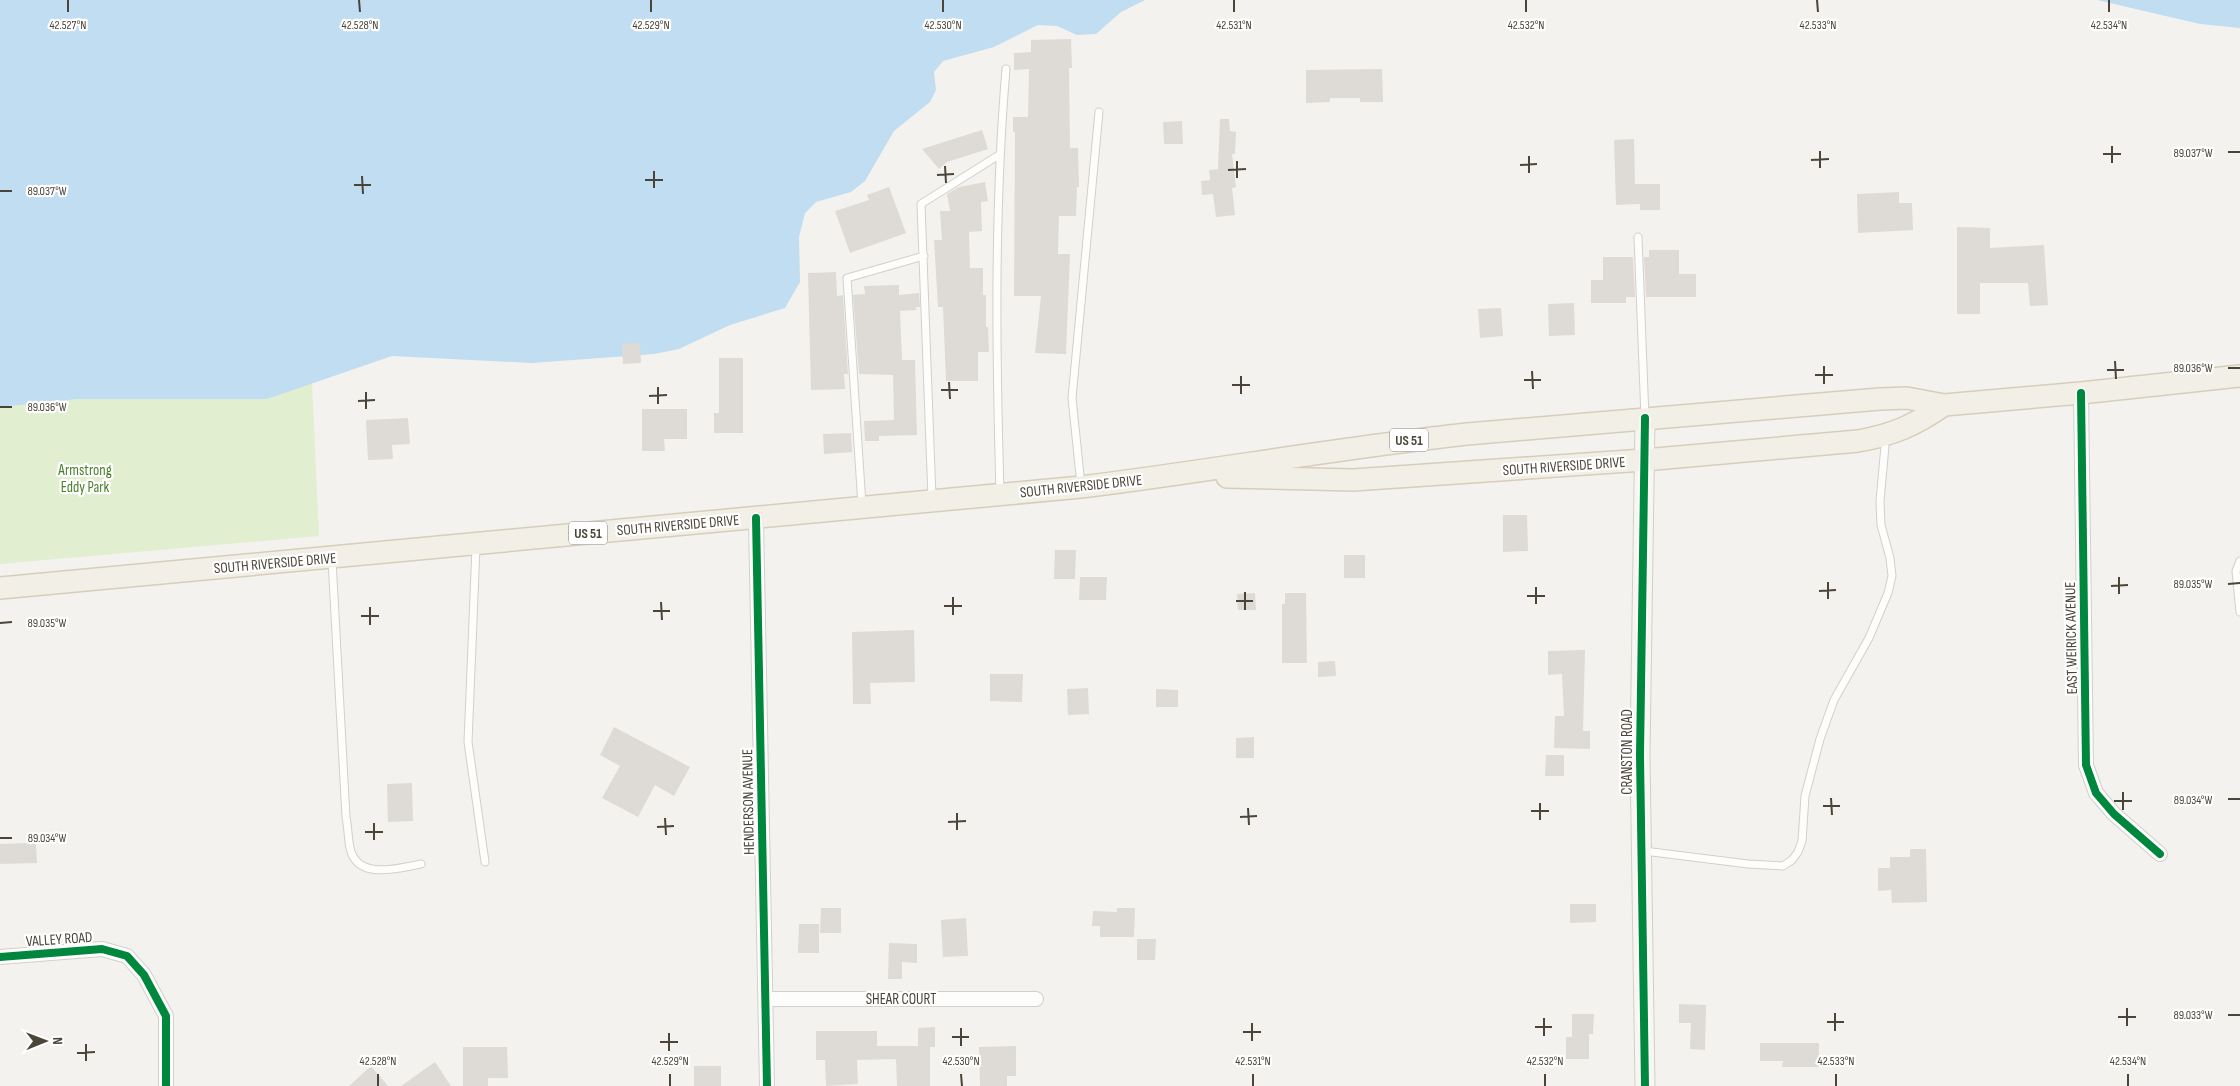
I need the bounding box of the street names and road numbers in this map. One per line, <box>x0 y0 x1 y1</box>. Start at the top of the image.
road number: US 51 <box>1390 428 1428 452</box>
street label: SOUTH RIVERSIDE DRIVE <box>1502 453 1626 480</box>
street label: SOUTH RIVERSIDE DRIVE <box>1019 471 1143 502</box>
street label: SOUTH RIVERSIDE DRIVE <box>616 511 740 540</box>
road number: US 51 <box>569 522 607 544</box>
street label: SOUTH RIVERSIDE DRIVE <box>213 549 337 578</box>
street label: EAST WEIRICK AVENUE <box>2061 581 2082 695</box>
street label: CRANSTON ROAD <box>1618 709 1637 795</box>
street label: HENDERSON AVENUE <box>738 749 759 855</box>
street label: VALLEY ROAD <box>25 928 93 951</box>
street label: SHEAR COURT <box>866 990 936 1009</box>

